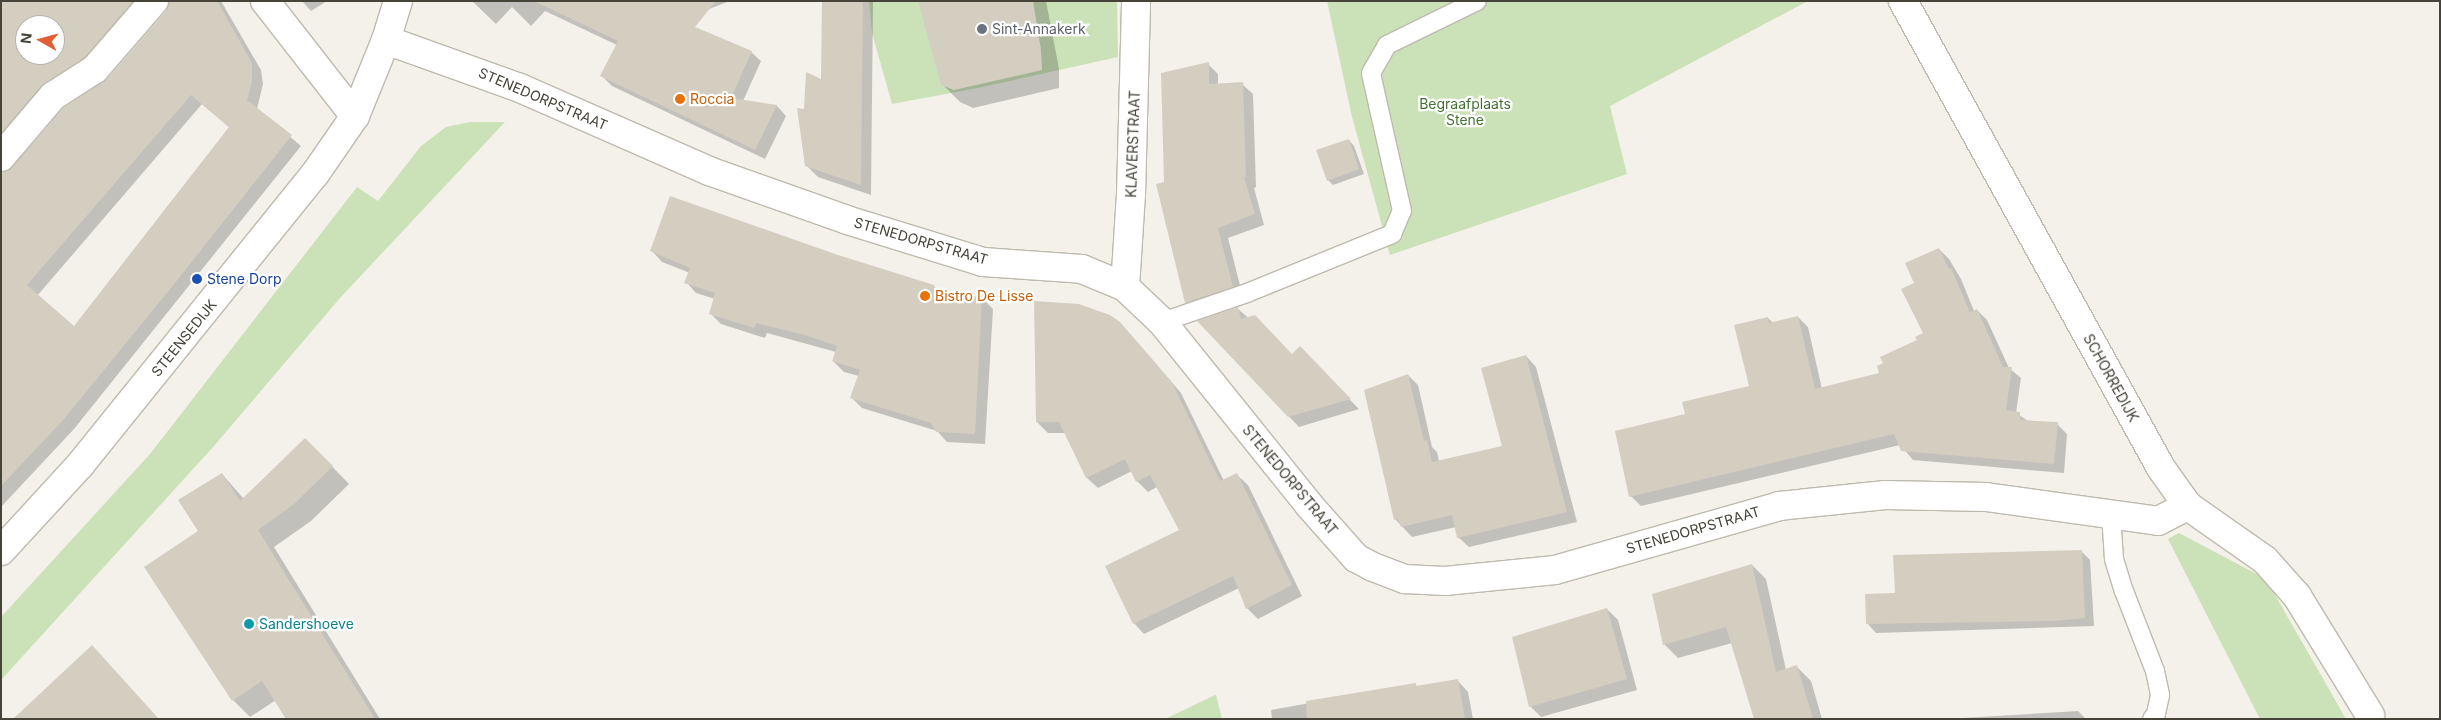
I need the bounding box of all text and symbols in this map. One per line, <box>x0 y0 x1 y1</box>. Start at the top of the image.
north arrow <box>15 15 65 65</box>
place label: Sint-Annakerk <box>992 21 1086 37</box>
marker: Sint-Annakerk <box>976 23 988 35</box>
text: N <box>17 32 35 45</box>
street label: STENEDORPSTRAAT <box>476 64 610 134</box>
street label: KLAVERSTRAAT <box>1123 90 1143 198</box>
place label: Roccia <box>690 91 734 107</box>
marker: Roccia <box>674 93 686 105</box>
park label: Begraafplaats Stene <box>1419 96 1511 128</box>
street label: STENEDORPSTRAAT <box>852 214 990 268</box>
place label: Stene Dorp <box>207 271 282 287</box>
marker: Stene Dorp <box>191 273 203 285</box>
place label: Bistro De Lisse <box>935 288 1033 304</box>
marker: Bistro De Lisse <box>919 290 931 302</box>
street label: STEENSEDIJK <box>148 296 220 380</box>
street label: SCHORREDIJK <box>2080 331 2142 425</box>
street label: STENEDORPSTRAAT <box>1239 422 1341 538</box>
street label: STENEDORPSTRAAT <box>1624 503 1762 557</box>
place label: Sandershoeve <box>259 616 354 632</box>
marker: Sandershoeve <box>243 618 255 630</box>

